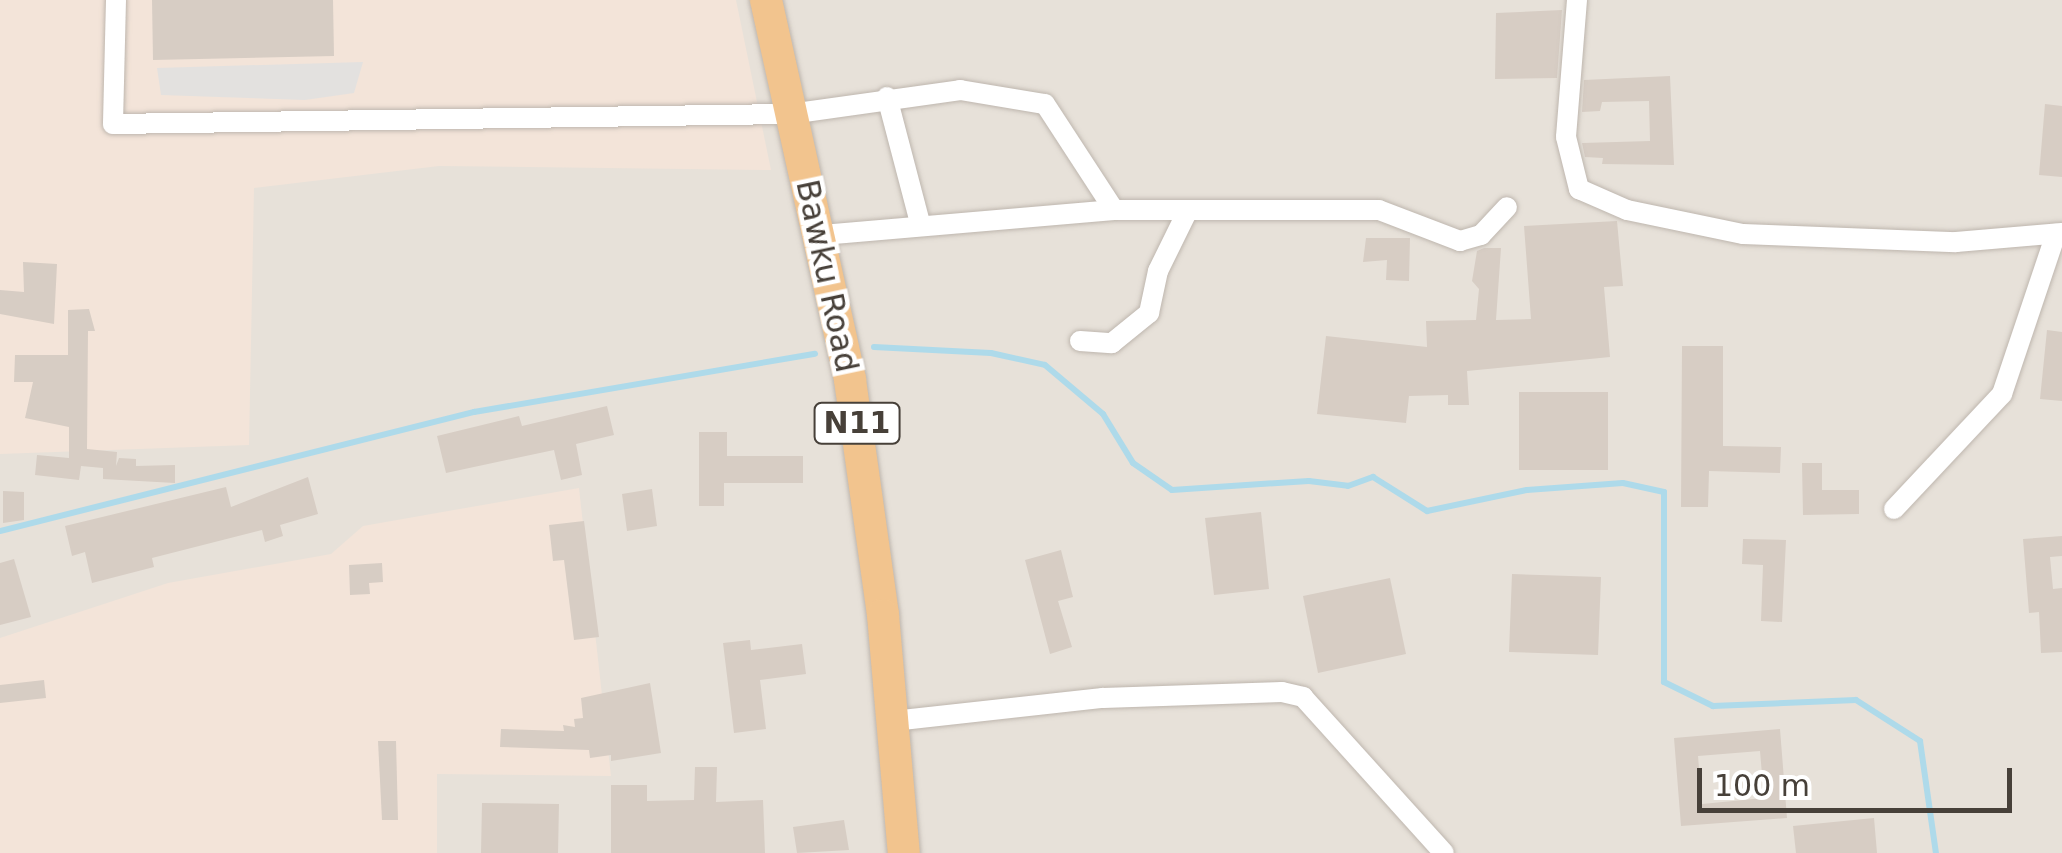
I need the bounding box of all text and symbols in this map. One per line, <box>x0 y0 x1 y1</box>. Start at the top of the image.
street label: Bawku Road <box>788 176 866 376</box>
road number: N11 <box>812 398 902 448</box>
scale bar <box>1702 748 2017 810</box>
text: 100 m <box>1714 768 1810 803</box>

